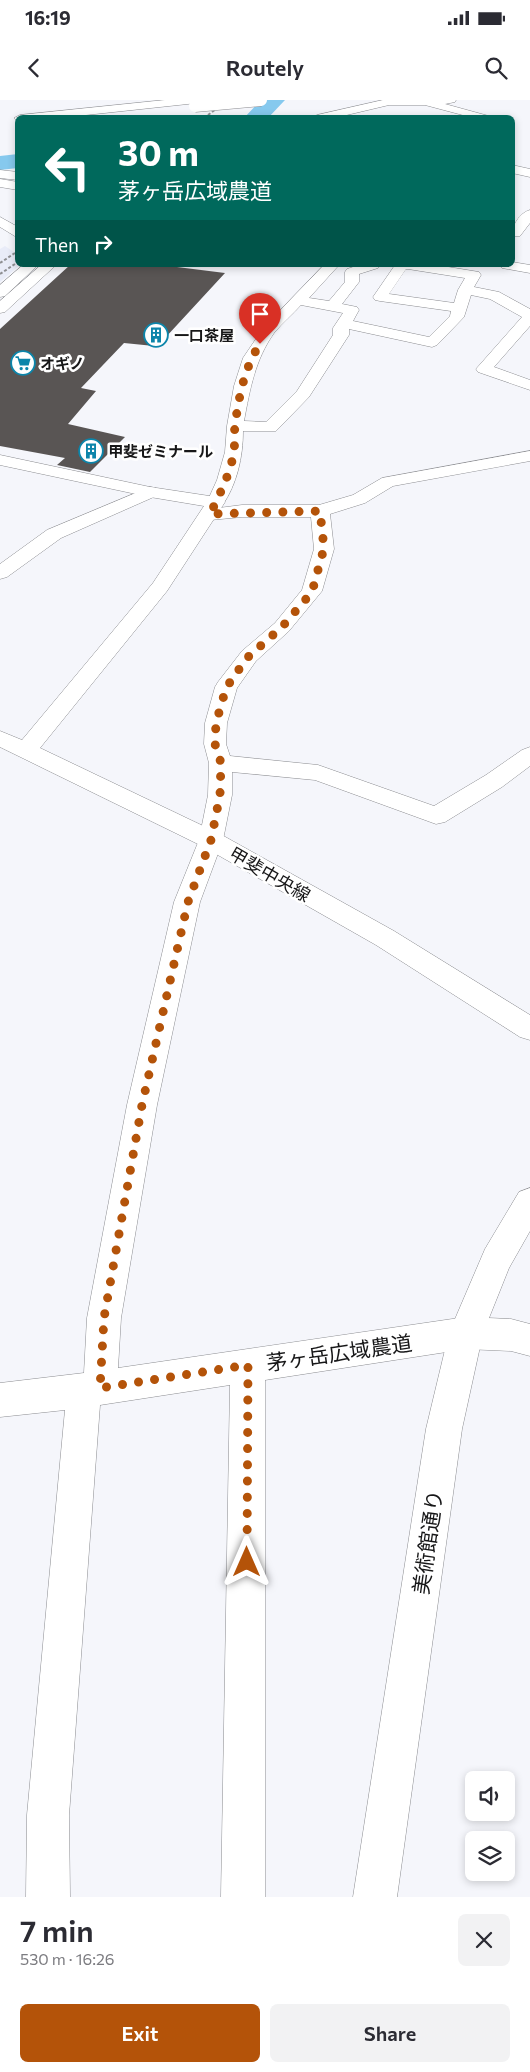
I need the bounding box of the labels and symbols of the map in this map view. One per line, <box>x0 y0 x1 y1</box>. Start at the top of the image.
pin <box>239 293 281 344</box>
building icon: 一口茶屋 <box>143 322 169 348</box>
place label: 一口茶屋 <box>174 326 234 344</box>
supermarket icon: オギノ <box>10 350 36 376</box>
place label: オギノ <box>40 354 84 372</box>
building icon: 甲斐ゼミナール <box>78 438 104 464</box>
place label: 甲斐ゼミナール <box>108 442 213 460</box>
street label: 甲斐中央線 <box>226 842 314 906</box>
street label: 茅ヶ岳広域農道 <box>264 1329 414 1375</box>
street label: 美術館通り <box>407 1488 447 1596</box>
position arrow <box>220 1535 272 1587</box>

